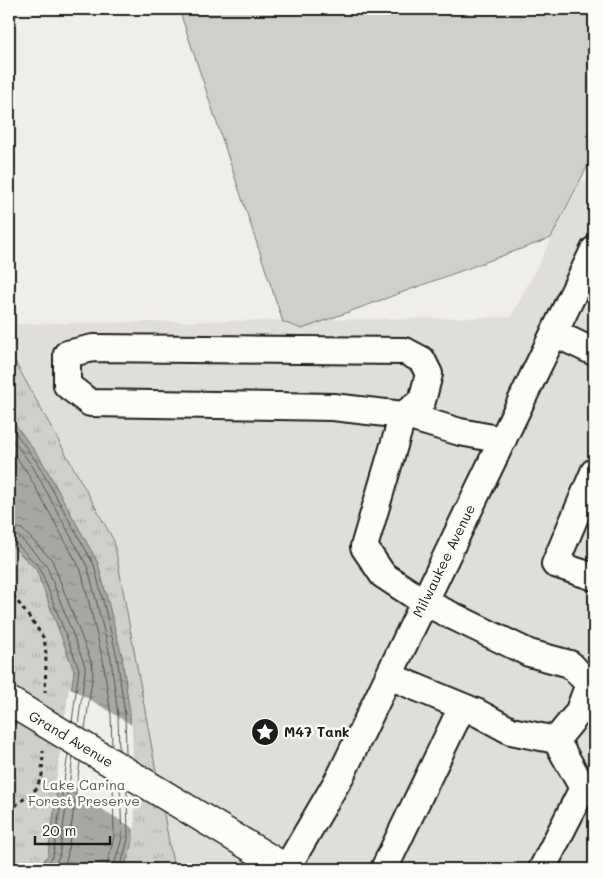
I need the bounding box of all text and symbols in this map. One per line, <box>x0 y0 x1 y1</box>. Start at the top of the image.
street label: Milwaukee Avenue <box>408 501 479 621</box>
street label: Grand Avenue <box>25 706 117 771</box>
place icon: M47 Tank <box>250 717 280 747</box>
place label: M47 Tank <box>284 722 350 741</box>
park label: Lake Carina Forest Preserve <box>28 775 140 810</box>
scale bar <box>35 813 110 845</box>
text: 20 m <box>42 820 76 840</box>

